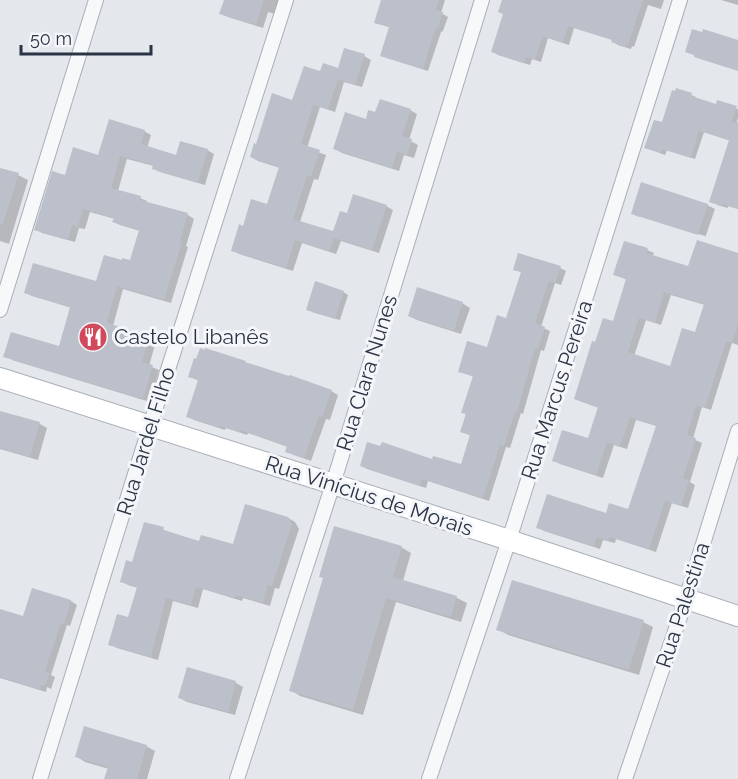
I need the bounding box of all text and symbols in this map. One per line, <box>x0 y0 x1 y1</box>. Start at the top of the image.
scale bar <box>21 18 152 56</box>
text: 50 m <box>30 28 72 49</box>
street label: Rua Clara Nunes <box>331 292 402 454</box>
street label: Rua Marcus Pereira <box>516 297 597 483</box>
restaurant icon: Castelo Libanês <box>77 321 109 353</box>
place label: Castelo Libanês <box>114 324 269 349</box>
street label: Rua Jardel Filho <box>111 364 180 518</box>
street label: Rua Vinícius de Morais <box>262 450 476 541</box>
street label: Rua Palestina <box>650 539 715 671</box>

